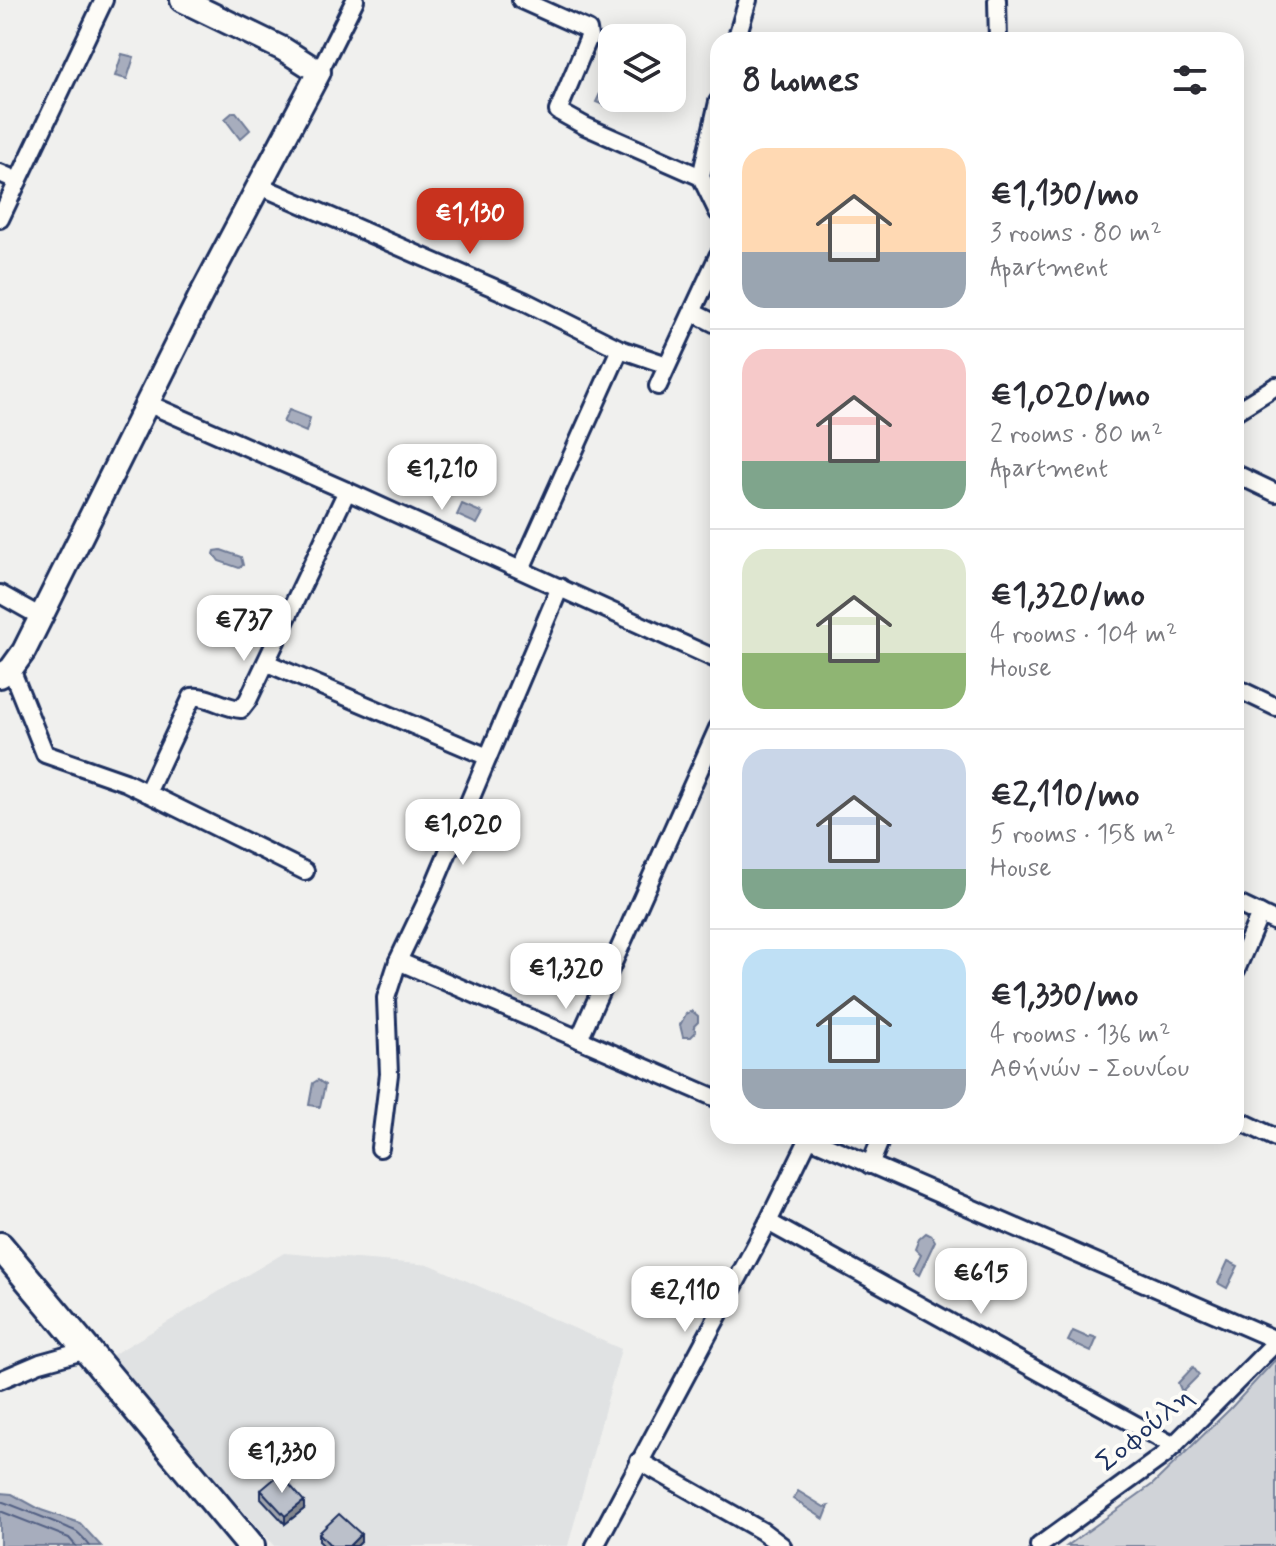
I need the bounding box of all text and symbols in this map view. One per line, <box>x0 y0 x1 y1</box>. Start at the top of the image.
map controls <box>598 24 686 112</box>
button: layers <box>598 24 686 112</box>
text: 8 homes <box>742 58 859 103</box>
icon: filters <box>1168 58 1212 102</box>
text: €1,130/mo <box>990 172 1139 217</box>
icon: home <box>806 180 902 276</box>
pin: €1,130 <box>405 188 535 256</box>
text: €1,130 <box>435 197 505 231</box>
text: 3 rooms · 80 m² <box>990 217 1162 251</box>
text: Apartment <box>990 251 1108 285</box>
text: €1,020/mo <box>990 373 1150 418</box>
icon: home <box>806 381 902 477</box>
text: 2 rooms · 80 m² <box>990 418 1163 452</box>
pin: €1,210 <box>377 444 507 512</box>
text: Apartment <box>990 452 1108 486</box>
text: €1,210 <box>406 453 478 487</box>
text: €1,320/mo <box>990 573 1145 618</box>
icon: home <box>806 581 902 677</box>
pin: €737 <box>197 595 291 663</box>
text: €737 <box>215 604 273 638</box>
text: 4 rooms · 104 m² <box>990 618 1177 652</box>
text: House <box>990 652 1051 686</box>
text: €2,110/mo <box>990 773 1140 818</box>
icon: home <box>806 781 902 877</box>
pin: €1,020 <box>398 799 528 867</box>
text: €1,020 <box>423 808 503 842</box>
text: 5 rooms · 158 m² <box>990 818 1176 852</box>
text: House <box>990 852 1051 886</box>
pin: €1,320 <box>501 943 631 1011</box>
text: €1,320 <box>528 952 604 986</box>
text: €1,330/mo <box>990 973 1139 1018</box>
icon: home <box>806 981 902 1077</box>
text: 4 rooms · 136 m² <box>990 1018 1170 1052</box>
text: Αθήνών - Σουνίου <box>990 1052 1189 1086</box>
pin: €615 <box>934 1248 1028 1316</box>
text: €615 <box>953 1257 1009 1291</box>
pin: €2,110 <box>620 1266 750 1334</box>
text: €2,110 <box>649 1275 721 1309</box>
street label: Σοφούλη <box>1088 1377 1202 1481</box>
pin: €1,330 <box>217 1427 347 1495</box>
text: €1,330 <box>247 1436 317 1470</box>

